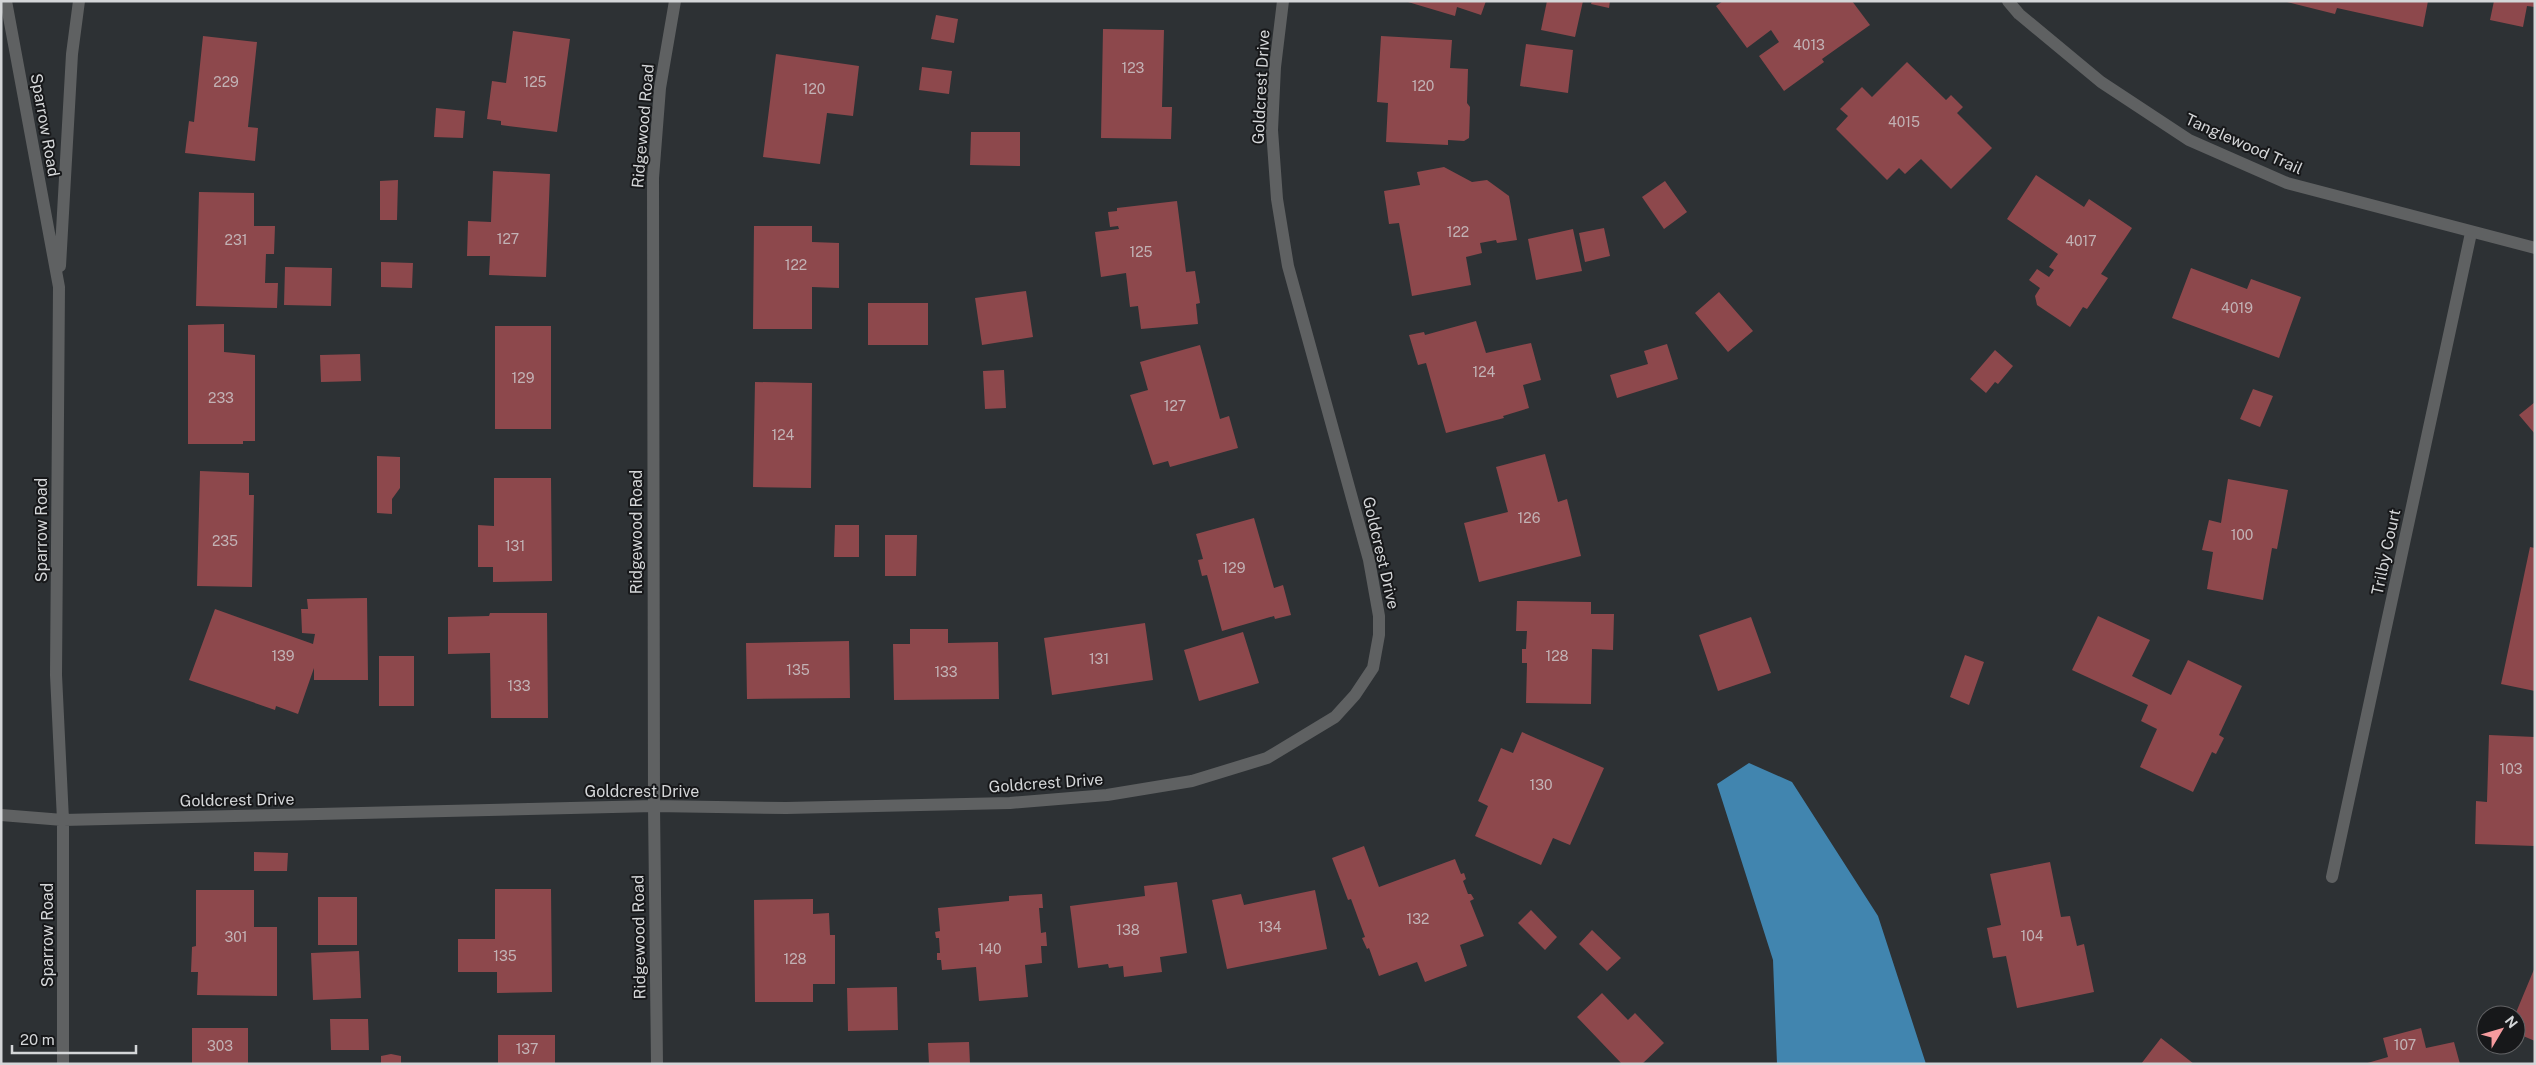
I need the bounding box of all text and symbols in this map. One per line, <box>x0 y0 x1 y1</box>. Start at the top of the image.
street label: Goldcrest Drive <box>1249 29 1273 145</box>
house number: 4013 <box>1793 37 1825 53</box>
house number: 123 <box>1122 60 1145 76</box>
street label: Ridgewood Road <box>628 63 658 189</box>
street label: Sparrow Road <box>27 72 63 178</box>
house number: 229 <box>213 74 239 90</box>
house number: 125 <box>523 74 547 90</box>
house number: 120 <box>1412 78 1434 94</box>
house number: 120 <box>803 81 825 97</box>
street label: Tanglewood Trail <box>2182 110 2306 178</box>
house number: 4015 <box>1888 114 1920 130</box>
house number: 122 <box>1447 224 1469 240</box>
house number: 127 <box>497 231 519 247</box>
house number: 231 <box>225 232 247 248</box>
house number: 4017 <box>2065 233 2097 249</box>
house number: 125 <box>1129 244 1153 260</box>
house number: 122 <box>785 257 807 273</box>
house number: 4019 <box>2221 300 2253 316</box>
house number: 124 <box>1473 364 1496 380</box>
house number: 129 <box>512 370 535 386</box>
house number: 233 <box>208 390 234 406</box>
house number: 127 <box>1164 398 1186 414</box>
house number: 124 <box>772 427 795 443</box>
street label: Ridgewood Road <box>627 470 646 594</box>
street label: Sparrow Road <box>32 478 51 582</box>
street label: Goldcrest Drive <box>1359 495 1403 611</box>
street label: Trilby Court <box>2368 507 2404 597</box>
house number: 126 <box>1518 510 1541 526</box>
house number: 100 <box>2231 527 2253 543</box>
house number: 235 <box>212 533 238 549</box>
house number: 131 <box>505 538 525 554</box>
house number: 129 <box>1223 560 1246 576</box>
house number: 139 <box>271 648 295 664</box>
house number: 128 <box>1545 648 1569 664</box>
house number: 131 <box>1089 651 1109 667</box>
house number: 135 <box>786 662 810 678</box>
house number: 133 <box>934 664 958 680</box>
house number: 133 <box>507 678 531 694</box>
house number: 103 <box>2500 761 2523 777</box>
street label: Goldcrest Drive <box>988 770 1104 796</box>
house number: 130 <box>1530 777 1553 793</box>
street label: Goldcrest Drive <box>585 782 699 801</box>
street label: Goldcrest Drive <box>179 789 295 811</box>
street label: Ridgewood Road <box>628 875 650 999</box>
street label: Sparrow Road <box>38 883 57 987</box>
house number: 132 <box>1407 911 1429 927</box>
house number: 134 <box>1258 919 1282 935</box>
house number: 138 <box>1116 922 1140 938</box>
house number: 104 <box>2020 928 2044 944</box>
house number: 301 <box>225 929 248 945</box>
house number: 140 <box>978 941 1002 957</box>
house number: 135 <box>493 948 517 964</box>
house number: 128 <box>783 951 807 967</box>
north arrow <box>2476 1005 2526 1055</box>
text: N <box>2502 1013 2521 1031</box>
scale bar <box>12 1022 136 1054</box>
text: 20 m <box>20 1031 55 1048</box>
house number: 107 <box>2394 1037 2416 1053</box>
house number: 303 <box>207 1038 233 1054</box>
house number: 137 <box>516 1041 538 1057</box>

